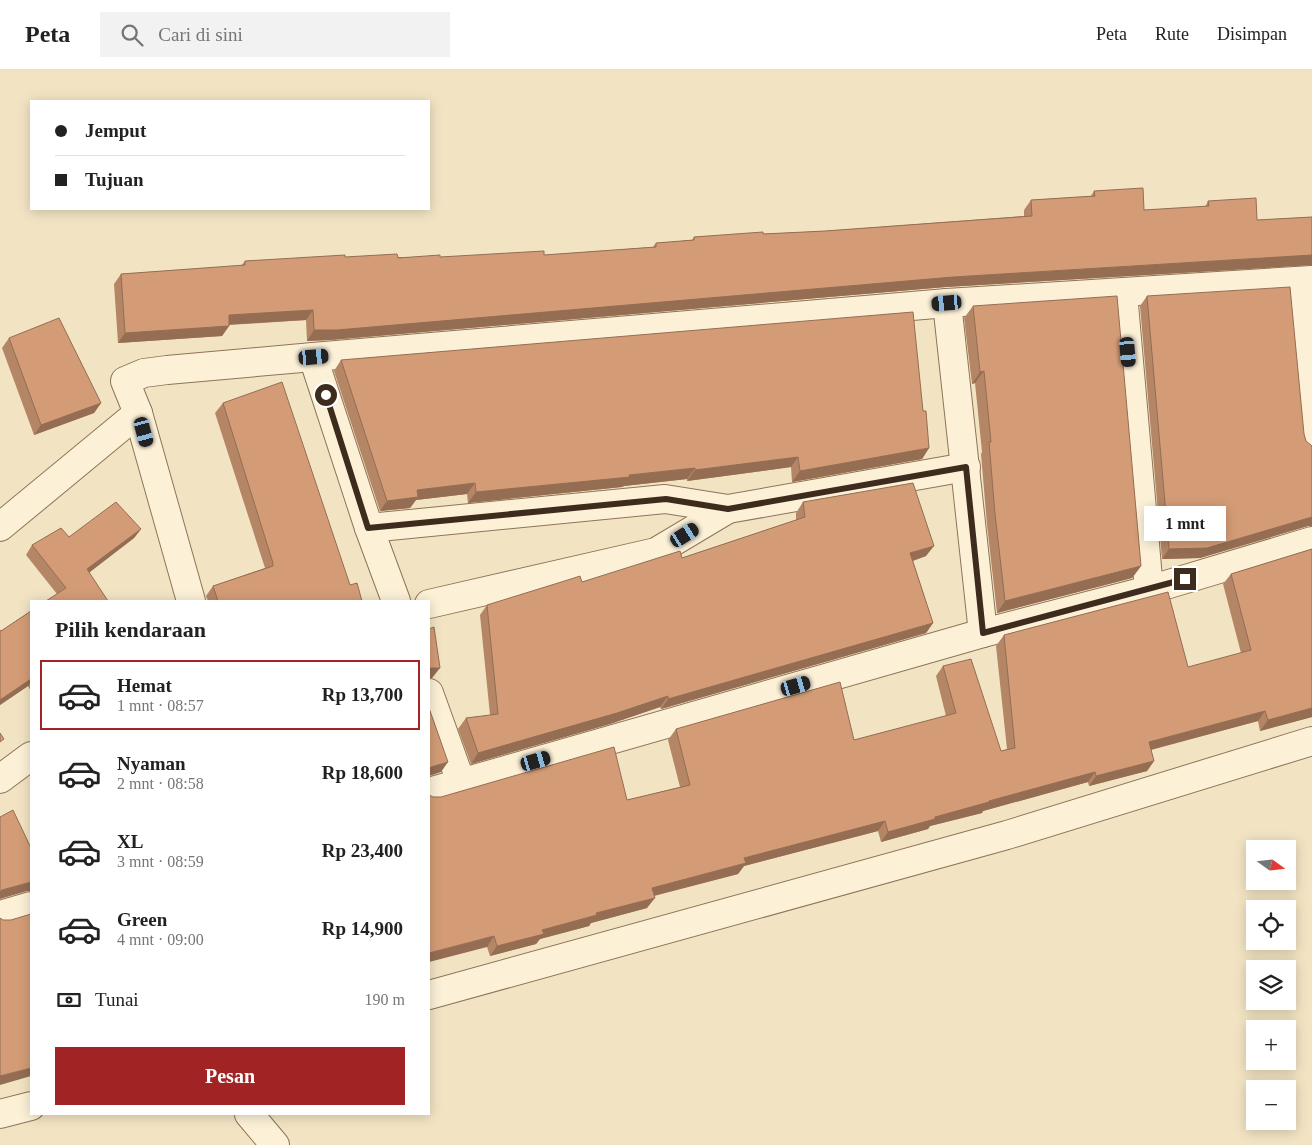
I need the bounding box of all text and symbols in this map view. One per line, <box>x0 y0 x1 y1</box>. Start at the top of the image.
search box <box>100 12 450 57</box>
text: Peta <box>25 21 70 47</box>
icon: search <box>118 21 146 49</box>
text: Cari di sini <box>158 24 243 45</box>
text: Peta <box>1096 24 1127 44</box>
text: Rute <box>1155 24 1189 44</box>
text: Disimpan <box>1217 24 1287 44</box>
text: Jemput <box>85 120 146 141</box>
text: Tujuan <box>85 169 143 190</box>
car <box>931 294 962 312</box>
car <box>1119 336 1136 368</box>
car <box>298 348 329 366</box>
route start <box>315 384 337 406</box>
car <box>132 416 155 448</box>
callout: 1 mnt <box>1144 506 1226 542</box>
text: 1 mnt <box>1165 515 1205 532</box>
car <box>668 521 701 549</box>
route end <box>1174 568 1196 590</box>
text: Pilih kendaraan <box>55 617 206 642</box>
icon: car <box>57 673 102 718</box>
text: Hemat <box>117 675 172 696</box>
car <box>779 675 812 697</box>
text: Rp 13,700 <box>322 684 403 705</box>
text: 1 mnt · 08:57 <box>117 697 204 714</box>
car <box>519 750 552 772</box>
icon: car <box>57 751 102 796</box>
text: Nyaman <box>117 753 186 774</box>
text: Rp 18,600 <box>322 762 403 783</box>
text: 2 mnt · 08:58 <box>117 775 204 792</box>
icon: car <box>57 829 102 874</box>
text: XL <box>117 831 143 852</box>
text: Rp 23,400 <box>322 840 403 861</box>
north arrow <box>1246 840 1296 890</box>
map controls <box>1246 840 1296 1130</box>
text: 3 mnt · 08:59 <box>117 853 204 870</box>
button: locate <box>1246 900 1296 950</box>
icon: car <box>57 907 102 952</box>
text: Green <box>117 909 167 930</box>
text: Rp 14,900 <box>322 918 403 939</box>
text: 4 mnt · 09:00 <box>117 931 204 948</box>
button: layers <box>1246 960 1296 1010</box>
icon: cash <box>55 986 83 1014</box>
text: Tunai <box>95 989 139 1010</box>
text: 190 m <box>365 991 405 1008</box>
button: + <box>1246 1020 1296 1070</box>
button: Pesan <box>55 1047 405 1105</box>
button: − <box>1246 1080 1296 1130</box>

